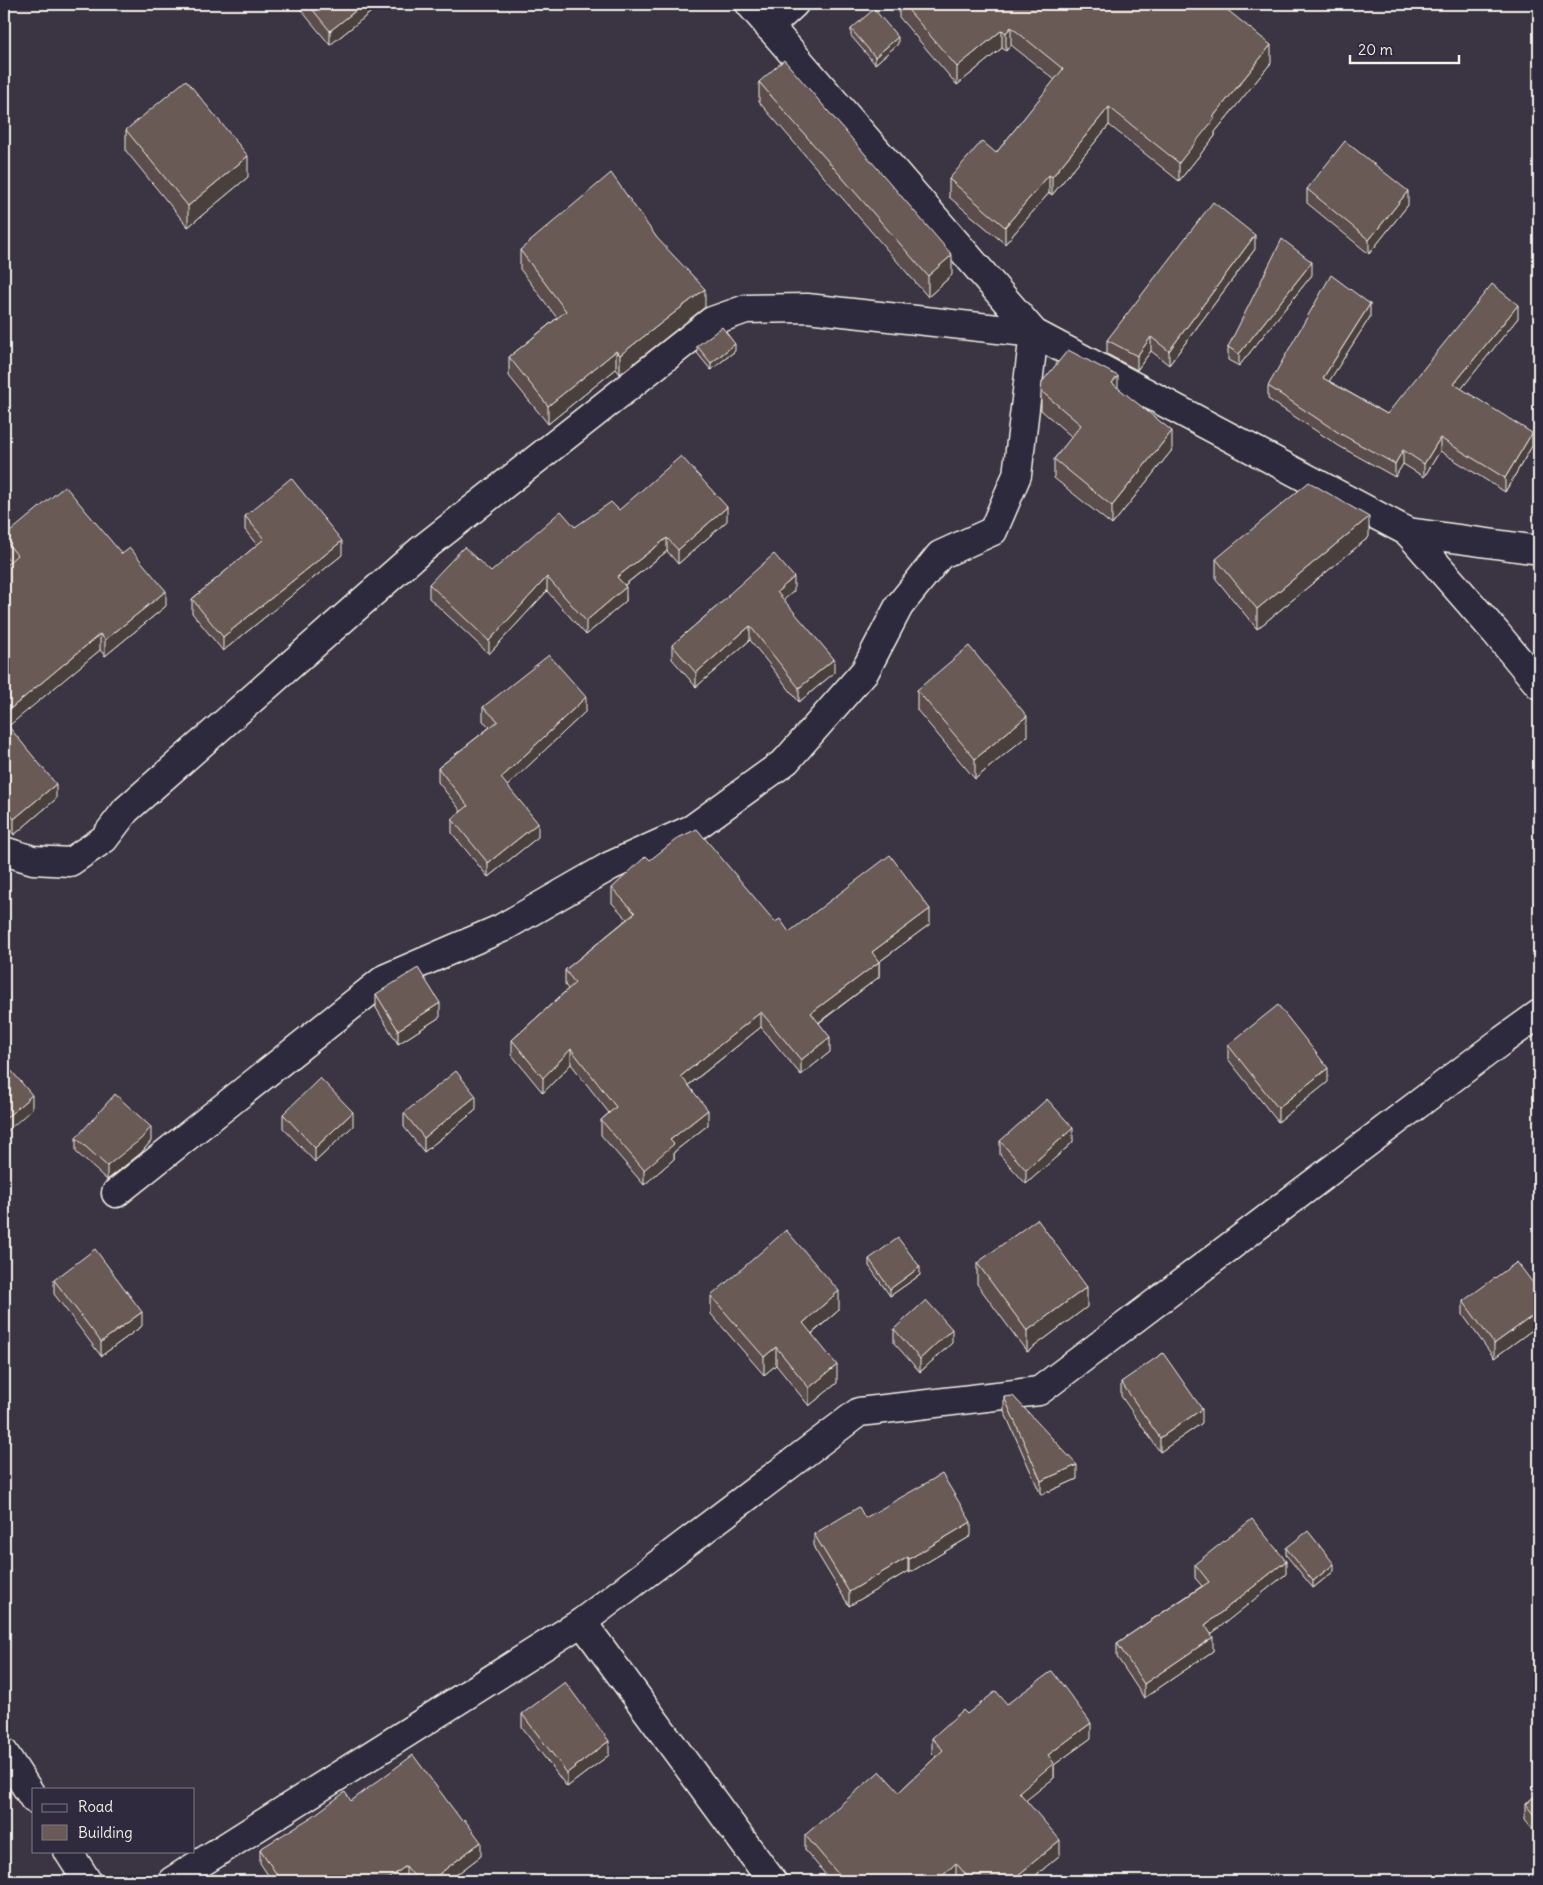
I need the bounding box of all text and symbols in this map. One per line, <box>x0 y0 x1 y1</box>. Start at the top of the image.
scale bar <box>1350 32 1459 64</box>
text: 20 m <box>1358 40 1393 59</box>
legend <box>32 1788 195 1852</box>
text: Road <box>78 1797 113 1816</box>
text: Building <box>78 1823 133 1842</box>

